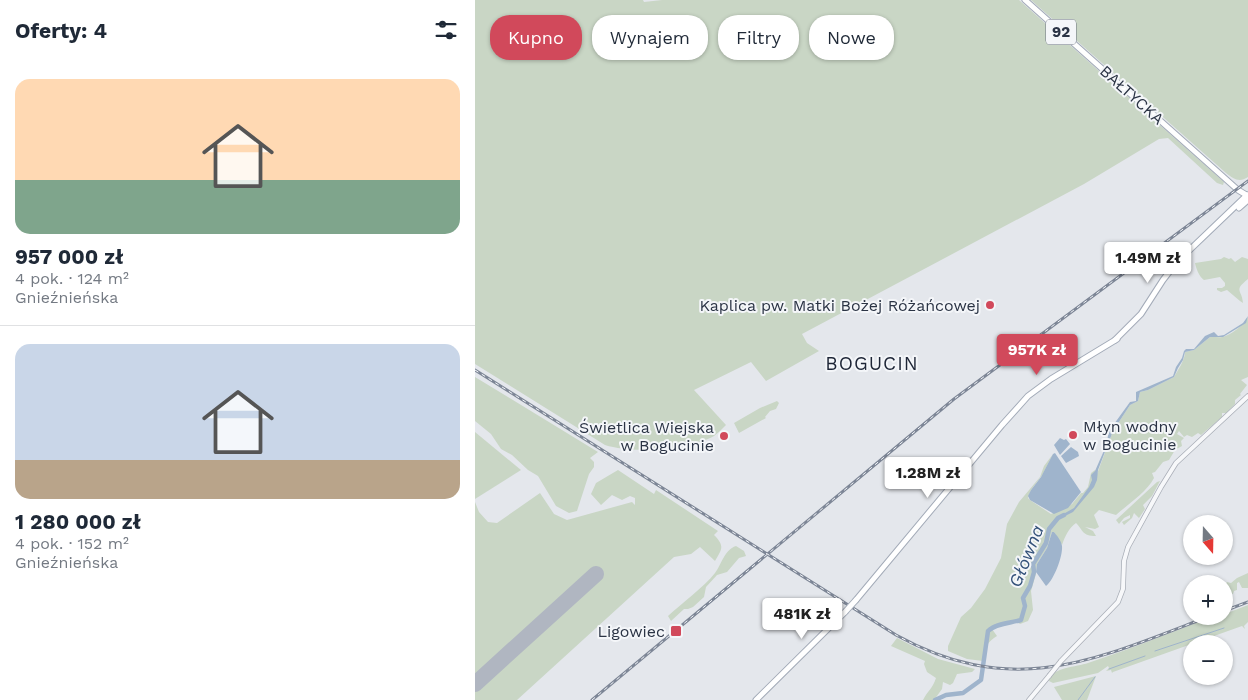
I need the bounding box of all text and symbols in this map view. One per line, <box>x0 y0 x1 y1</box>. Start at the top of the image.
chip: Kupno <box>490 15 582 60</box>
chip: Wynajem <box>592 15 708 60</box>
chip: Filtry <box>718 15 799 60</box>
chip: Nowe <box>809 15 894 60</box>
icon: filters <box>432 16 460 44</box>
text: Oferty: 4 <box>15 18 107 43</box>
road number: 92 <box>1046 20 1076 44</box>
street label: BAŁTYCKA <box>1096 61 1168 129</box>
icon: home <box>193 111 283 201</box>
pin: 1.49M zł <box>1096 242 1200 284</box>
text: 957 000 zł <box>15 244 124 269</box>
text: 1.49M zł <box>1115 248 1181 267</box>
text: 4 pok. · 124 m² <box>15 269 129 288</box>
text: Gnieźnieńska <box>15 288 118 307</box>
place label: Kaplica pw. Matki Bożej Różańcowej <box>699 296 980 315</box>
marker: Kaplica pw. Matki Bożej Różańcowej <box>984 299 996 311</box>
pin: 957K zł <box>991 334 1083 376</box>
text: 957K zł <box>1008 340 1066 359</box>
district label: BOGUCIN <box>825 352 919 375</box>
icon: home <box>193 377 283 467</box>
place label: Młyn wodny w Bogucinie <box>1083 417 1177 454</box>
place label: Świetlica Wiejska w Bogucinie <box>579 418 714 455</box>
marker: Młyn wodny w Bogucinie <box>1067 429 1079 441</box>
marker: Świetlica Wiejska w Bogucinie <box>718 430 730 442</box>
pin: 1.28M zł <box>876 456 980 499</box>
text: 1.28M zł <box>896 463 960 482</box>
text: 1 280 000 zł <box>15 509 141 534</box>
north arrow <box>1183 515 1233 565</box>
map controls <box>1183 515 1233 685</box>
water label: Główna <box>1004 522 1048 590</box>
text: 4 pok. · 152 m² <box>15 534 129 553</box>
text: Gnieźnieńska <box>15 553 118 572</box>
button: + <box>1183 575 1233 625</box>
pin: 481K zł <box>756 598 848 640</box>
text: 481K zł <box>773 604 831 623</box>
place label: Ligowiec <box>597 622 665 641</box>
marker: Ligowiec <box>669 624 683 638</box>
button: − <box>1183 635 1233 685</box>

